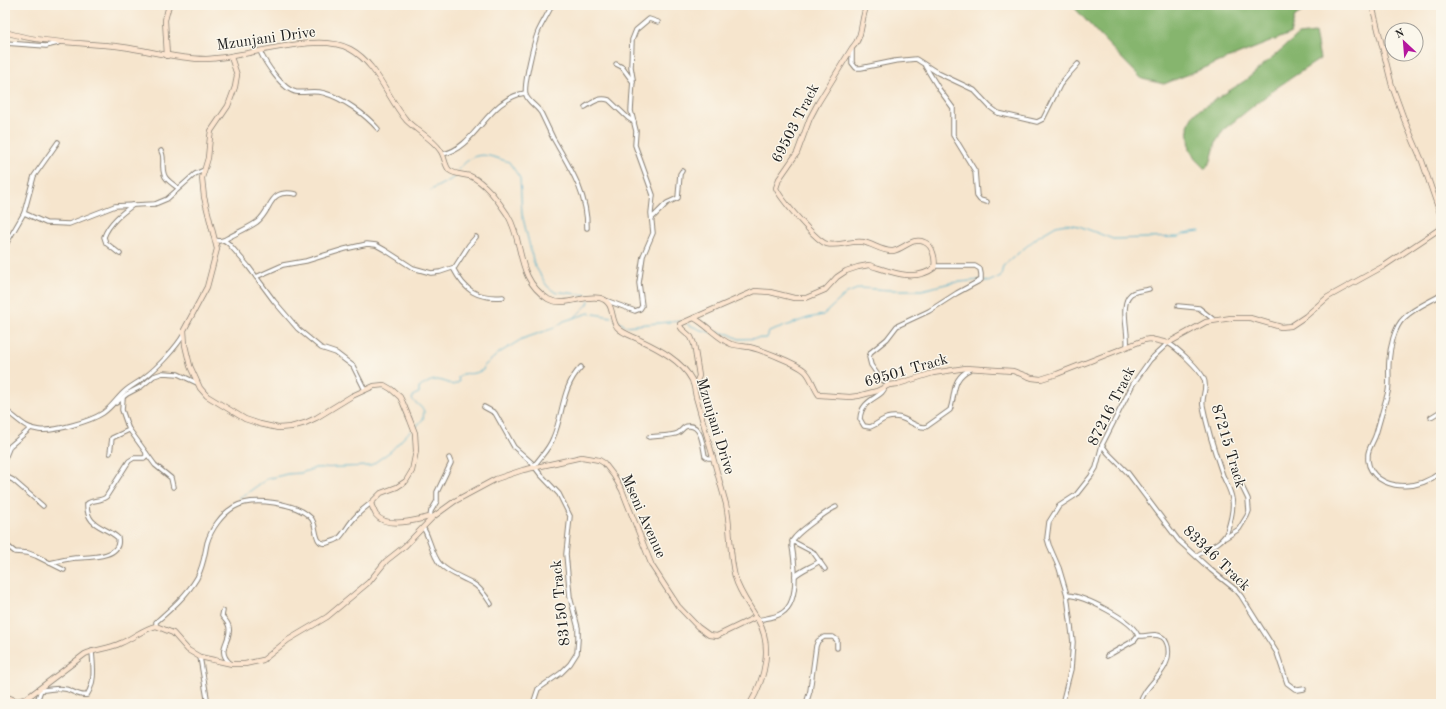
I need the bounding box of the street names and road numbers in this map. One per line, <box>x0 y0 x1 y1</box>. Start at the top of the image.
street label: Mzunjani Drive <box>216 25 317 54</box>
street label: 69503 Track <box>770 82 823 166</box>
street label: 69501 Track <box>863 352 950 391</box>
street label: 87216 Track <box>1086 365 1139 449</box>
street label: Mzunjani Drive <box>693 376 736 476</box>
street label: 87215 Track <box>1208 403 1247 490</box>
street label: Mseni Avenue <box>617 472 668 561</box>
street label: 83346 Track <box>1180 524 1252 595</box>
street label: 83150 Track <box>550 559 573 647</box>

